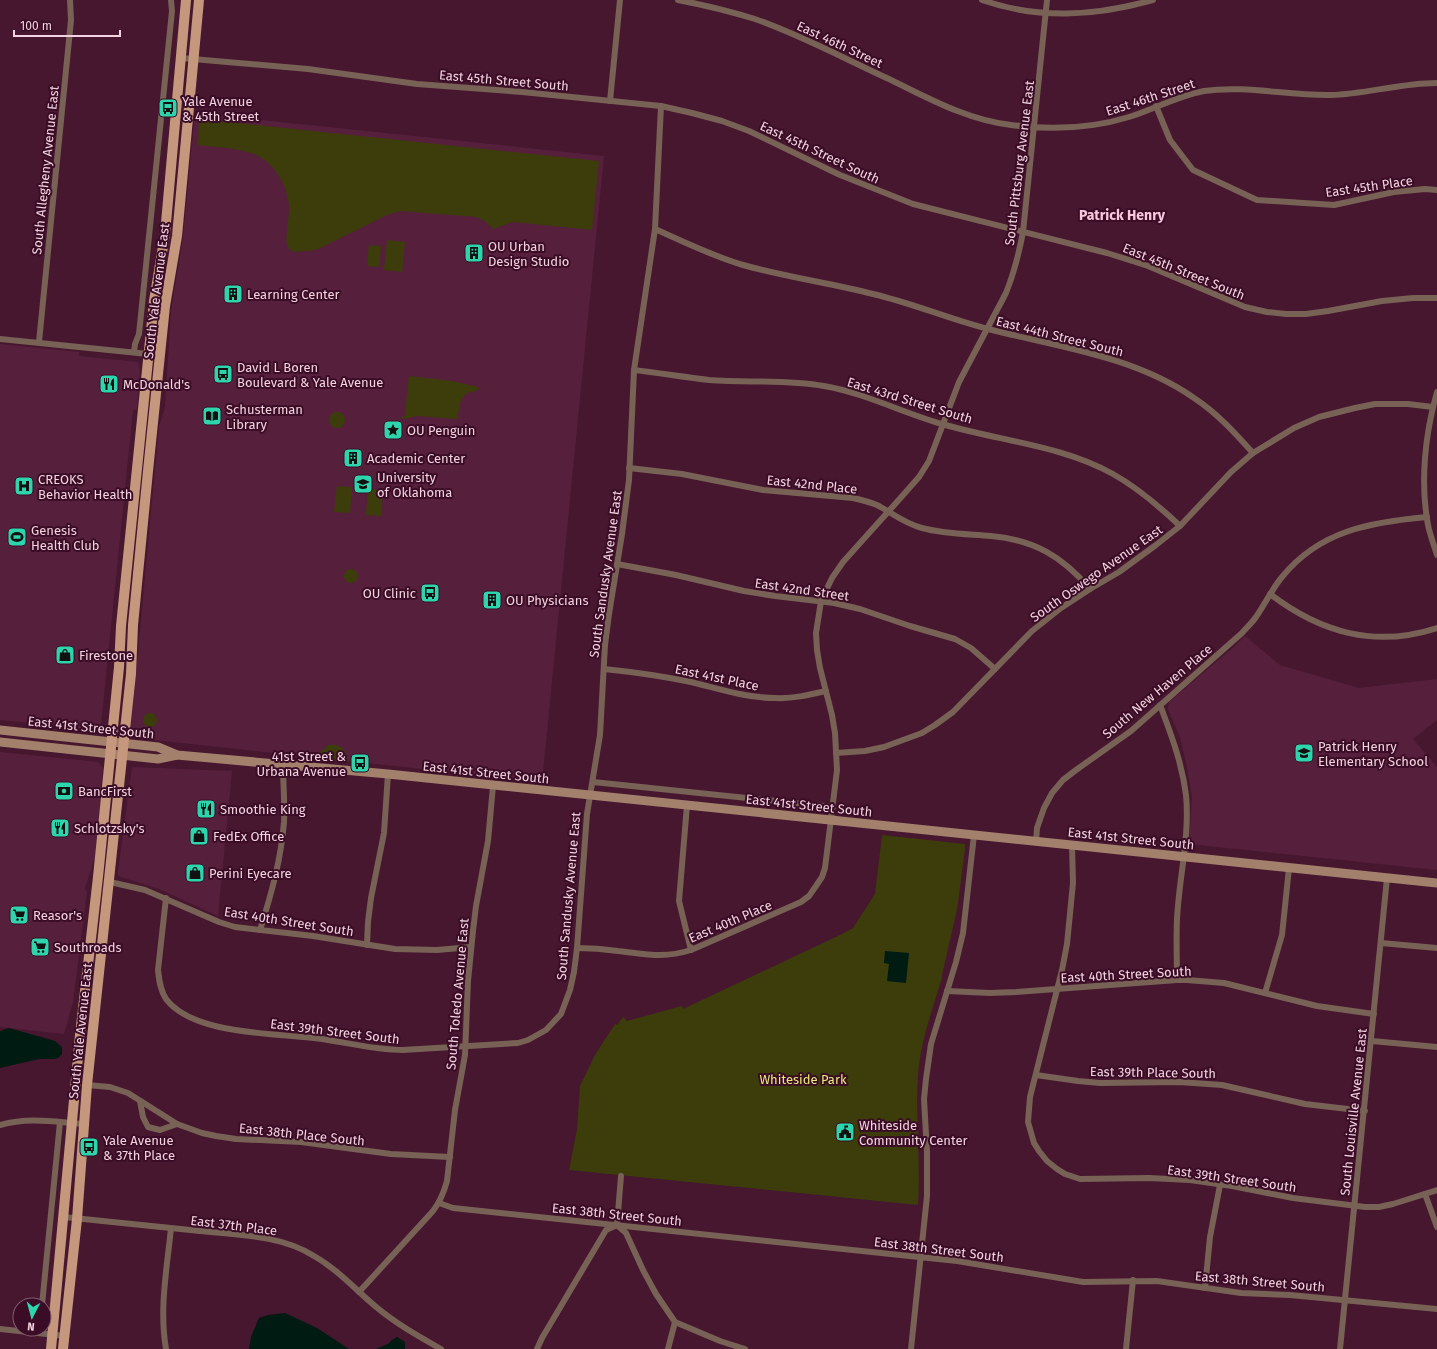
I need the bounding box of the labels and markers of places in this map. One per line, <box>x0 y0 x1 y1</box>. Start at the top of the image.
place label: Yale Avenue & 45th Street <box>182 94 259 124</box>
bus stop icon: Yale Avenue & 45th Street <box>157 97 179 119</box>
place label: OU Urban Design Studio <box>488 239 569 269</box>
building icon: OU Urban Design Studio <box>463 242 485 264</box>
building icon: Learning Center <box>222 283 244 305</box>
place label: Learning Center <box>247 287 340 302</box>
place label: David L Boren Boulevard & Yale Avenue <box>237 360 383 390</box>
bus stop icon: David L Boren Boulevard & Yale Avenue <box>212 363 234 385</box>
restaurant icon: McDonald's <box>98 373 120 395</box>
place label: McDonald's <box>123 377 190 392</box>
place label: Schusterman Library <box>226 402 303 432</box>
library icon: Schusterman Library <box>201 405 223 427</box>
place icon: OU Penguin <box>382 419 404 441</box>
place label: OU Penguin <box>407 423 475 438</box>
building icon: Academic Center <box>342 447 364 469</box>
place label: Academic Center <box>367 451 465 466</box>
place label: University of Oklahoma <box>377 470 452 500</box>
place label: CREOKS Behavior Health <box>38 472 132 502</box>
school or university icon: University of Oklahoma <box>352 473 374 495</box>
hospital icon: CREOKS Behavior Health <box>13 475 35 497</box>
place label: Genesis Health Club <box>31 523 100 553</box>
sports icon: Genesis Health Club <box>6 526 28 548</box>
bus stop icon: OU Clinic <box>419 582 441 604</box>
place label: OU Clinic <box>363 586 416 601</box>
building icon: OU Physicians <box>481 589 503 611</box>
place label: OU Physicians <box>506 593 589 608</box>
shop icon: Firestone <box>54 644 76 666</box>
place label: Firestone <box>79 648 133 663</box>
place label: Patrick Henry Elementary School <box>1318 739 1428 769</box>
school or university icon: Patrick Henry Elementary School <box>1293 742 1315 764</box>
place label: 41st Street & Urbana Avenue <box>256 749 346 779</box>
bus stop icon: 41st Street & Urbana Avenue <box>349 752 371 774</box>
bank icon: BancFirst <box>53 780 75 802</box>
place label: BancFirst <box>78 784 132 799</box>
restaurant icon: Smoothie King <box>195 798 217 820</box>
place label: Smoothie King <box>220 802 306 817</box>
restaurant icon: Schlotzsky's <box>49 817 71 839</box>
place label: Schlotzsky's <box>74 821 144 836</box>
shop icon: FedEx Office <box>188 825 210 847</box>
place label: FedEx Office <box>213 829 284 844</box>
shop icon: Perini Eyecare <box>184 862 206 884</box>
place label: Perini Eyecare <box>209 866 292 881</box>
supermarket icon: Reasor's <box>8 904 30 926</box>
place label: Reasor's <box>33 908 82 923</box>
supermarket icon: Southroads <box>29 936 51 958</box>
place label: Southroads <box>54 940 122 955</box>
place label: Whiteside Community Center <box>859 1118 968 1148</box>
public building icon: Whiteside Community Center <box>834 1121 856 1143</box>
place label: Yale Avenue & 37th Place <box>103 1133 175 1163</box>
bus stop icon: Yale Avenue & 37th Place <box>78 1136 100 1158</box>

